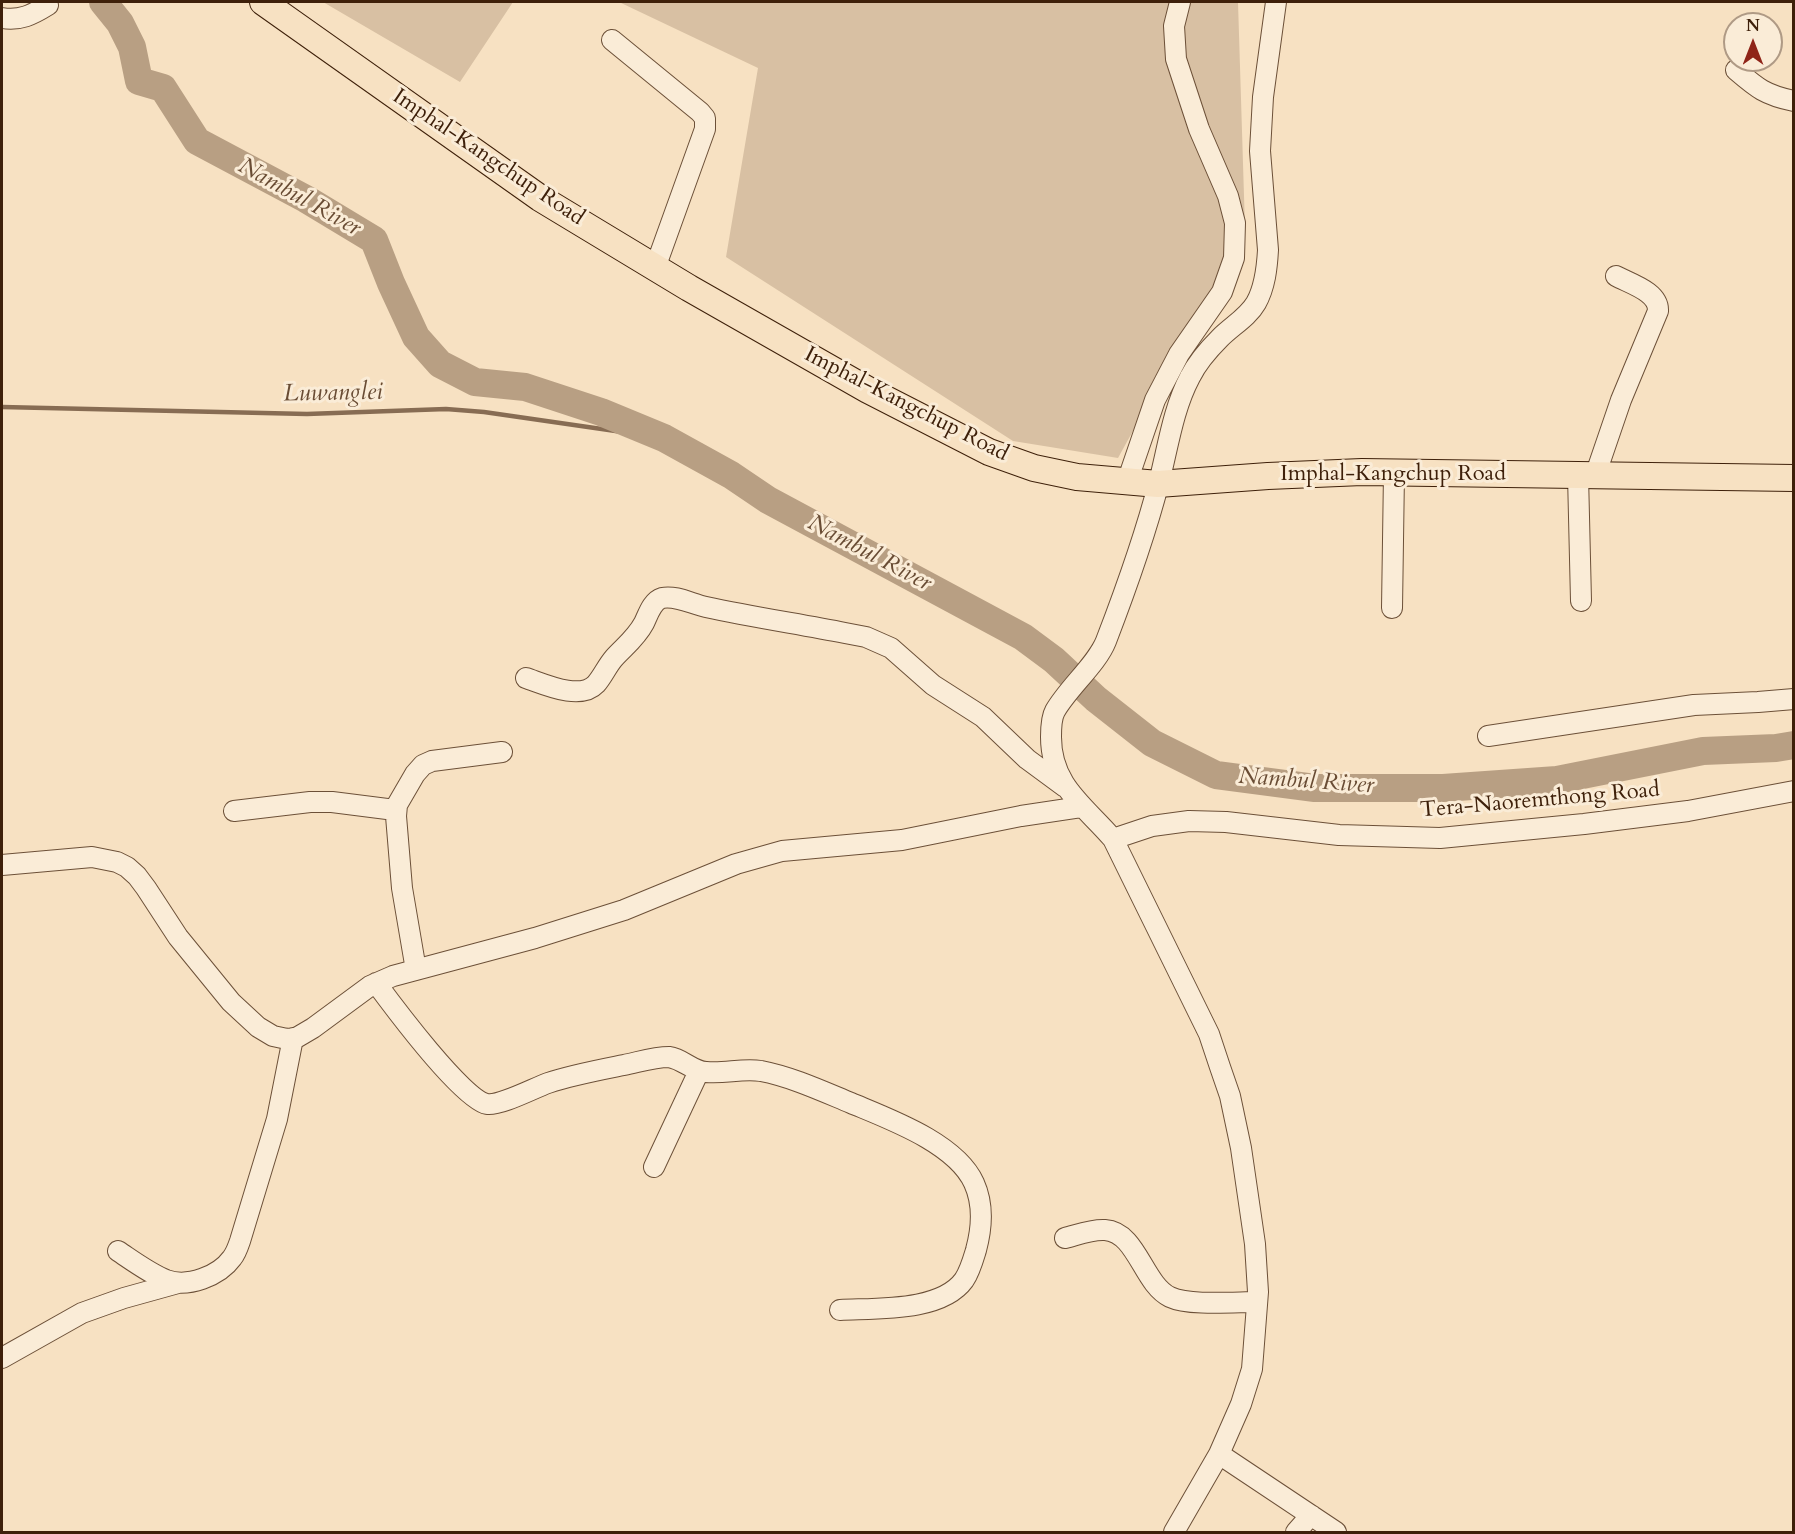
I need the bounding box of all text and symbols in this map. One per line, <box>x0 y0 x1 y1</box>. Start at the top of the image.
north arrow <box>1723 12 1783 72</box>
text: N <box>1746 15 1760 37</box>
street label: Imphal-Kangchup Road <box>387 84 589 232</box>
water label: Nambul River <box>233 152 365 244</box>
street label: Imphal-Kangchup Road <box>799 342 1013 468</box>
water label: Luwanglei <box>283 379 383 409</box>
street label: Imphal-Kangchup Road <box>1280 462 1506 488</box>
water label: Nambul River <box>802 509 936 599</box>
water label: Nambul River <box>1237 763 1375 801</box>
street label: Tera-Naoremthong Road <box>1419 777 1661 825</box>

